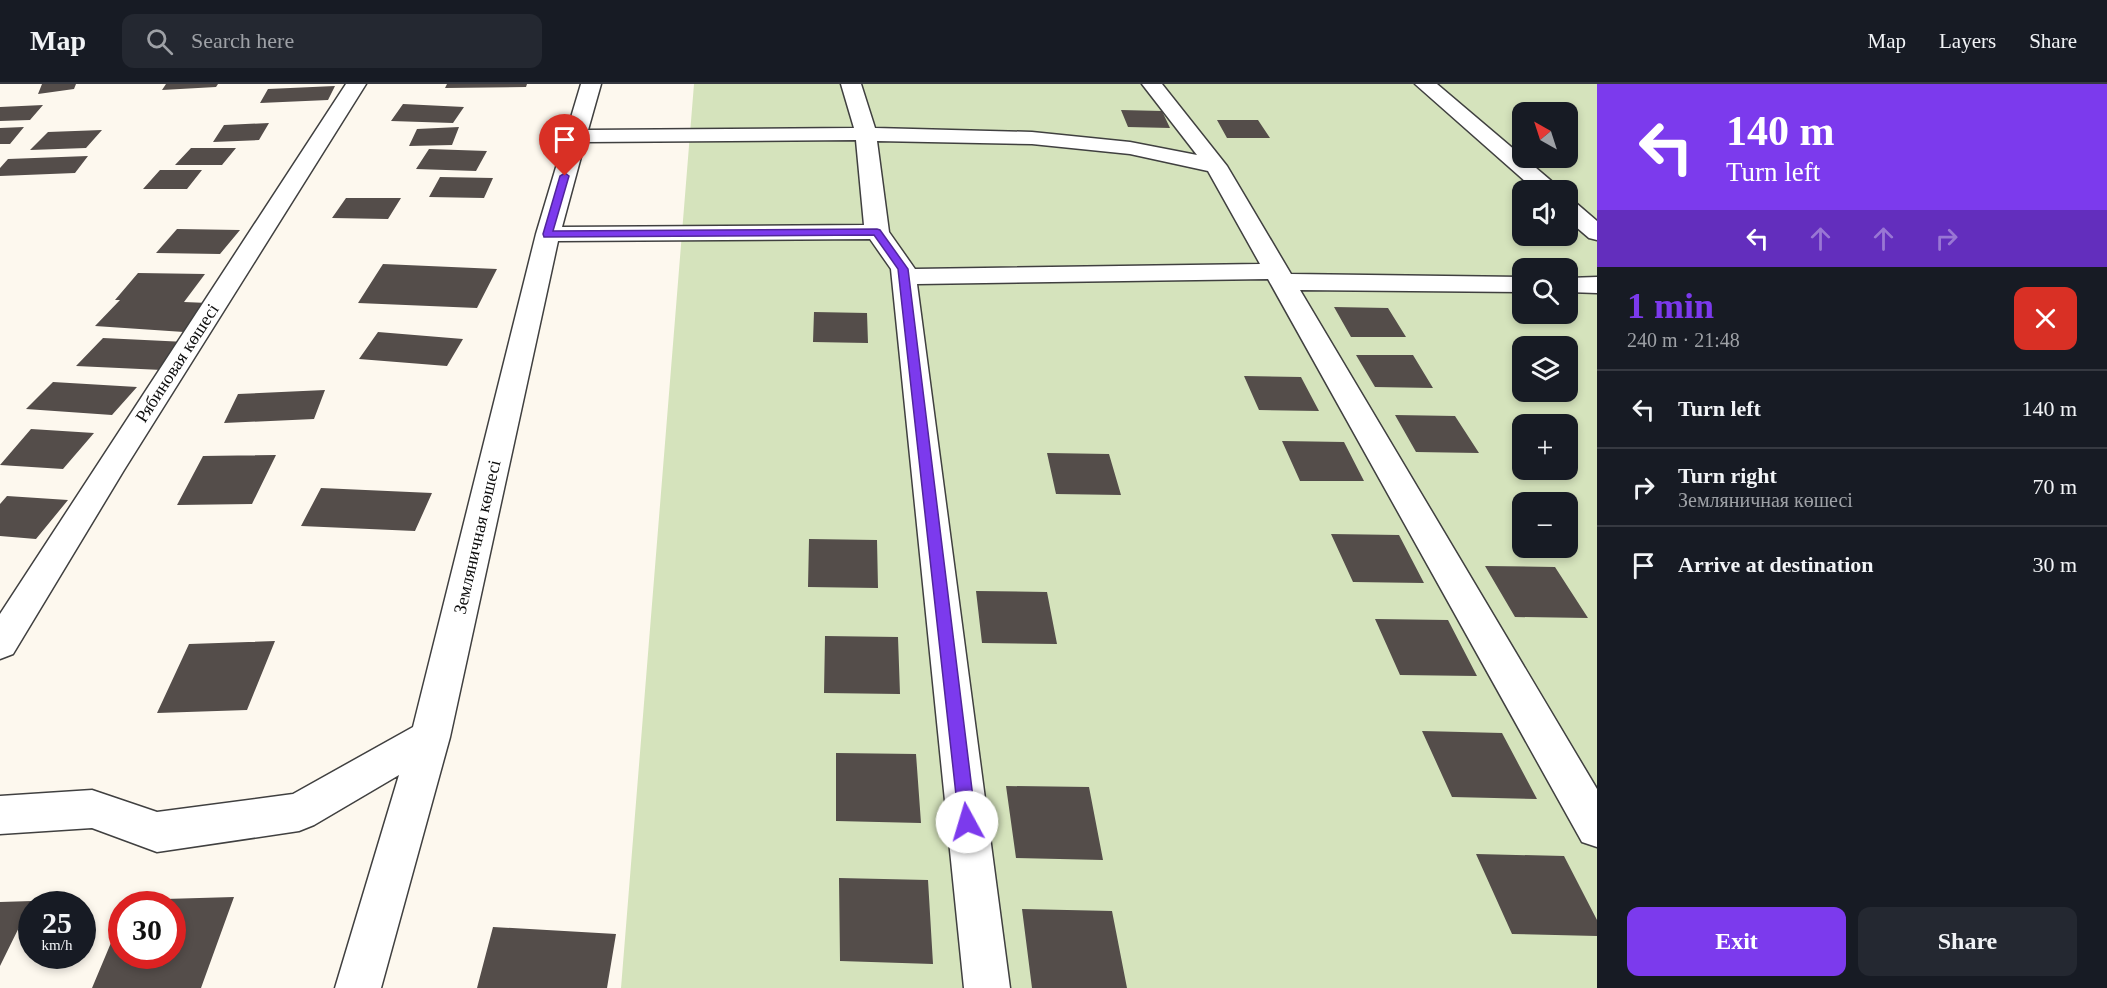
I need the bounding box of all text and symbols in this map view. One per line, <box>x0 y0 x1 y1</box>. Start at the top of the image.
search box <box>122 14 542 68</box>
text: Map <box>30 25 86 56</box>
icon: search <box>143 25 176 58</box>
text: Search here <box>191 28 294 53</box>
text: Map <box>1868 29 1906 53</box>
text: Layers <box>1939 29 1996 53</box>
text: Share <box>2029 29 2077 53</box>
north arrow <box>1512 102 1578 168</box>
map controls <box>1512 102 1578 558</box>
icon: left <box>1627 108 1705 186</box>
text: 140 m <box>1726 108 1835 154</box>
pin <box>539 114 590 176</box>
icon: arrive <box>548 123 581 156</box>
text: Turn left <box>1726 157 1820 187</box>
button: sound <box>1512 180 1578 246</box>
icon: left <box>1741 222 1774 255</box>
icon: ahead <box>1804 222 1837 255</box>
icon: ahead <box>1867 222 1900 255</box>
icon: right <box>1930 222 1963 255</box>
button: search <box>1512 258 1578 324</box>
text: 1 min <box>1627 286 1714 326</box>
button: close <box>2014 287 2077 350</box>
street label: Рябиновая көшесі <box>131 300 223 426</box>
text: 240 m · 21:48 <box>1627 329 1740 351</box>
button: layers <box>1512 336 1578 402</box>
icon: left <box>1627 393 1660 426</box>
text: Turn left <box>1678 396 1761 421</box>
text: 140 m <box>2021 396 2077 421</box>
button: + <box>1512 414 1578 480</box>
street label: Земляничная көшесі <box>450 458 504 616</box>
text: Turn right <box>1678 463 1777 488</box>
icon: right <box>1627 471 1660 504</box>
text: 70 m <box>2032 474 2077 499</box>
text: Земляничная көшесі <box>1678 489 1853 511</box>
button: − <box>1512 492 1578 558</box>
icon: arrive <box>1627 549 1660 582</box>
text: Arrive at destination <box>1678 552 1874 577</box>
text: 30 m <box>2032 552 2077 577</box>
position arrow <box>935 790 999 854</box>
speed limit sign: 30 <box>108 891 186 969</box>
text: 25 <box>42 906 72 939</box>
button: Exit <box>1627 907 1846 976</box>
button: Share <box>1858 907 2077 976</box>
text: km/h <box>42 937 72 953</box>

